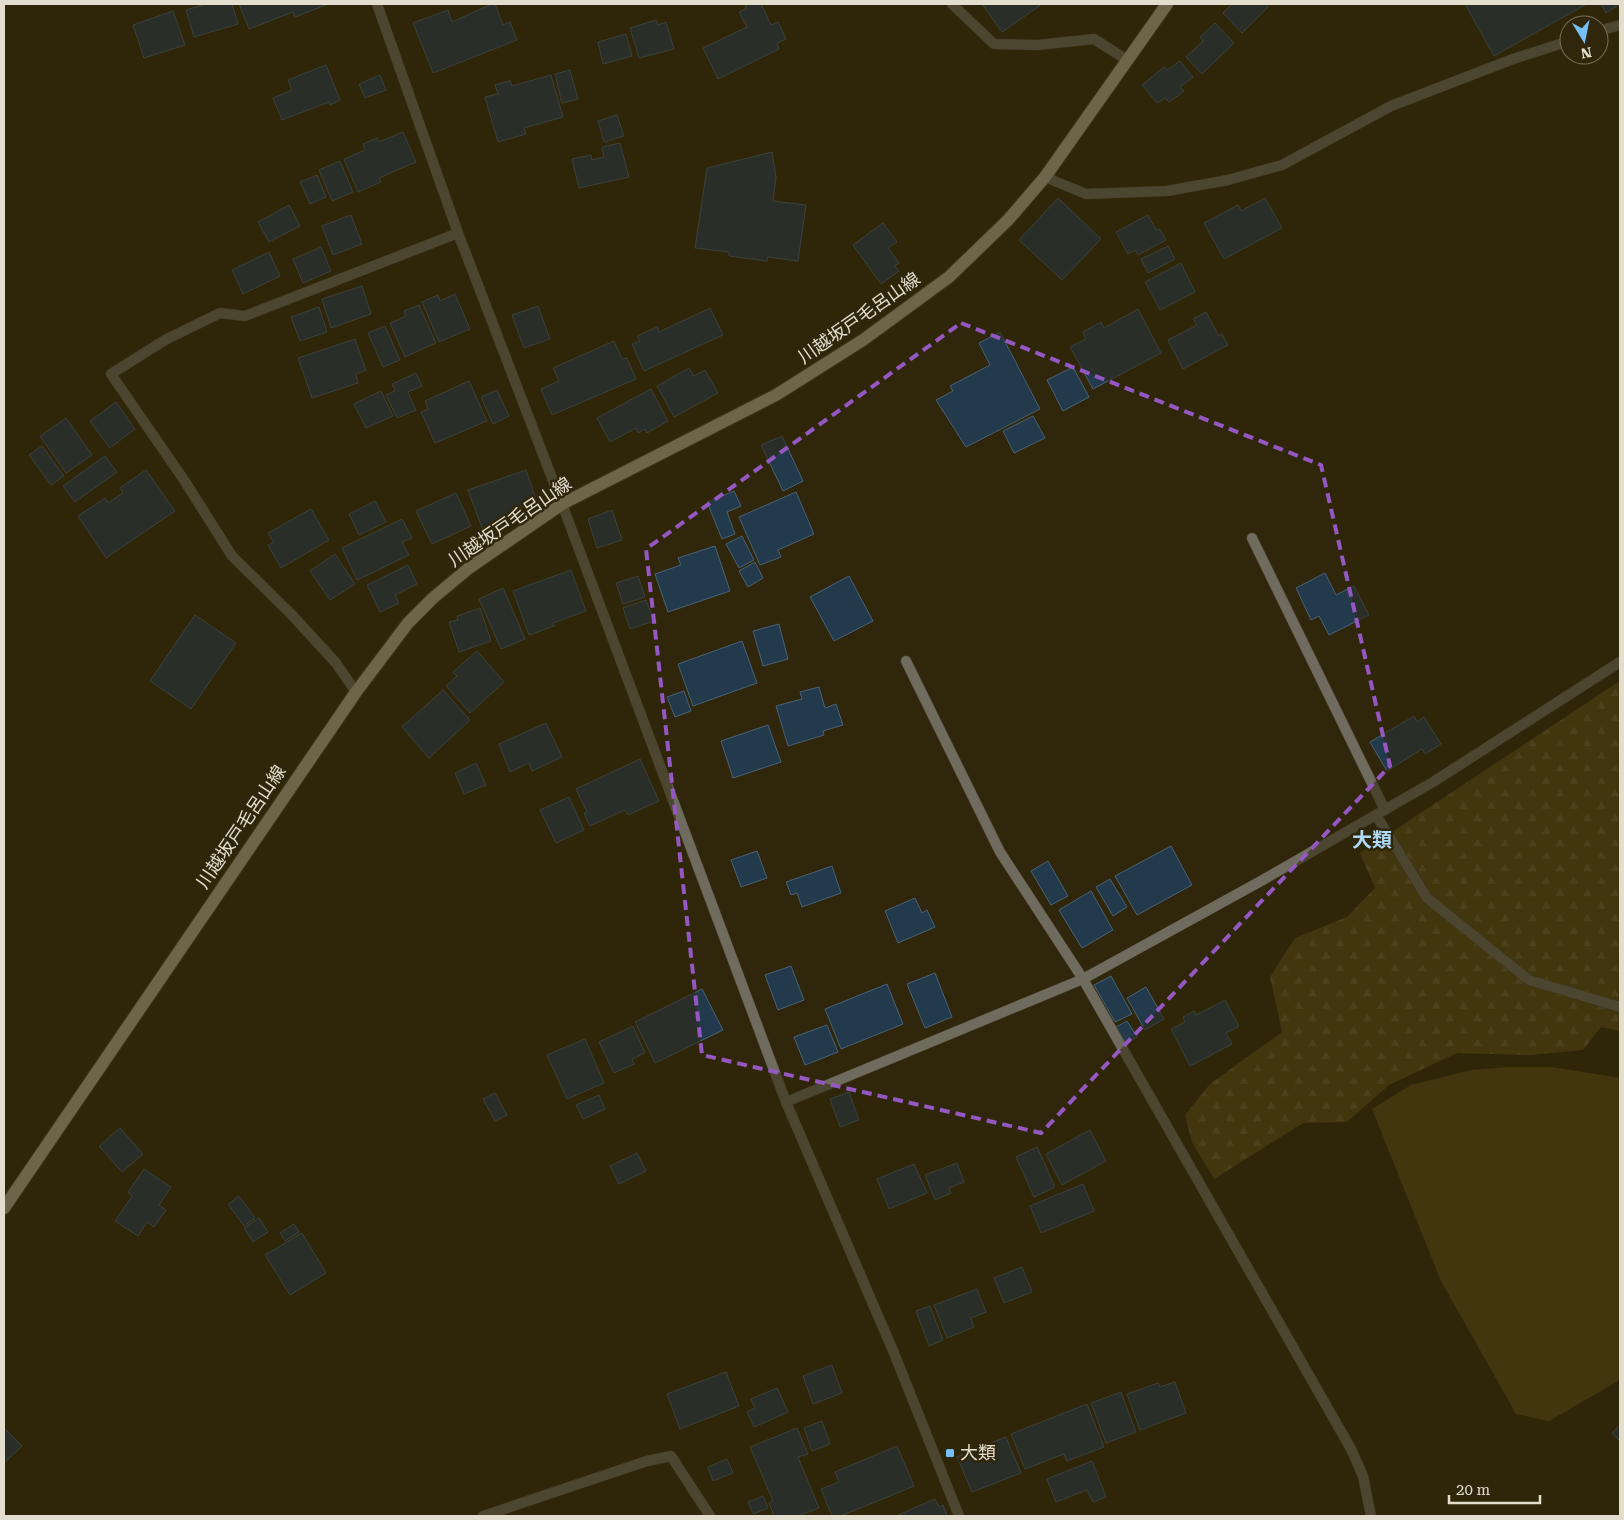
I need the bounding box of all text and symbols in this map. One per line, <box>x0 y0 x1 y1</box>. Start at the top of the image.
north arrow <box>1559 15 1609 65</box>
text: N <box>1579 44 1593 62</box>
street label: 川越坂戸毛呂山線 <box>794 268 924 367</box>
street label: 川越坂戸毛呂山線 <box>444 473 575 571</box>
street label: 川越坂戸毛呂山線 <box>192 761 290 892</box>
district label: 大類 <box>1352 828 1392 852</box>
place label: 大類 <box>960 1442 996 1463</box>
marker: 大類 <box>944 1447 956 1459</box>
scale bar <box>1449 1472 1540 1504</box>
text: 20 m <box>1456 1481 1491 1499</box>

